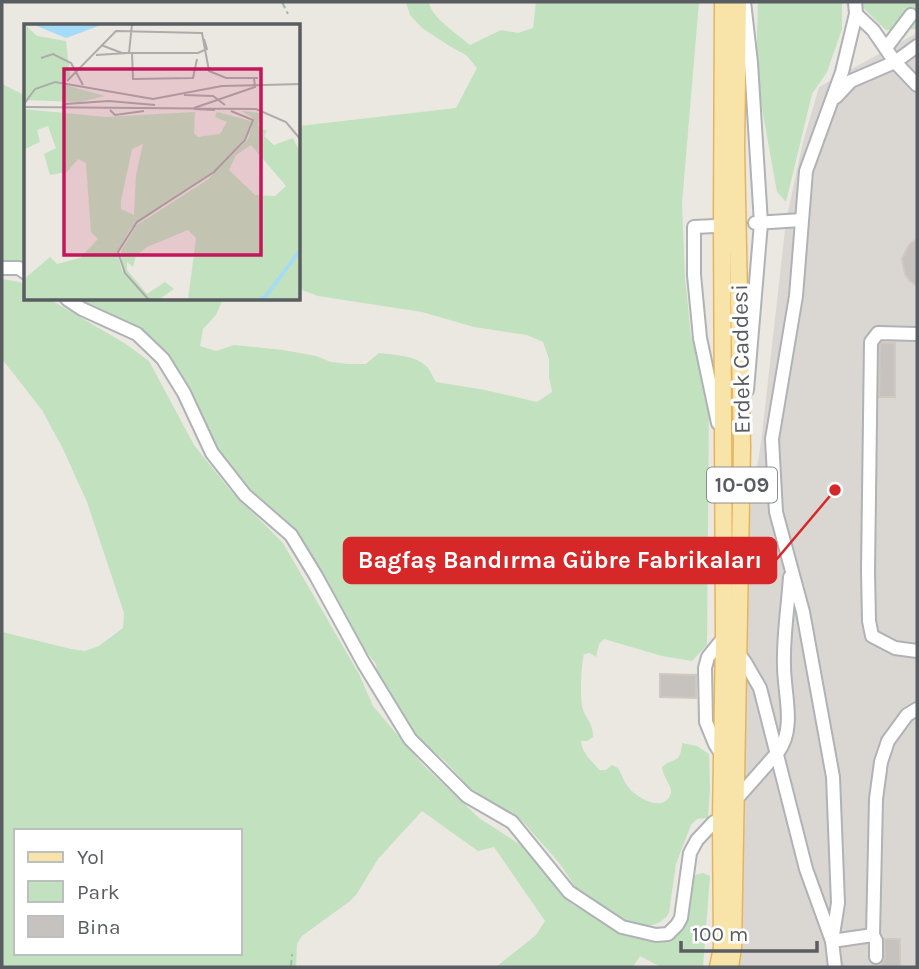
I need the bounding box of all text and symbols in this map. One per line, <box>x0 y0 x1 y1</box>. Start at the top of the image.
inset map <box>24 24 301 301</box>
street label: Erdek Caddesi <box>726 284 756 434</box>
road number: 10-09 <box>707 468 777 503</box>
callout: Bagfaş Bandırma Gübre Fabrikaları <box>344 538 776 583</box>
text: Bagfaş Bandırma Gübre Fabrikaları <box>358 546 762 574</box>
legend <box>14 829 242 955</box>
text: Yol <box>77 845 105 869</box>
text: Park <box>77 880 120 904</box>
scale bar <box>681 909 818 953</box>
text: Bina <box>77 915 121 939</box>
text: 100 m <box>692 922 749 946</box>

